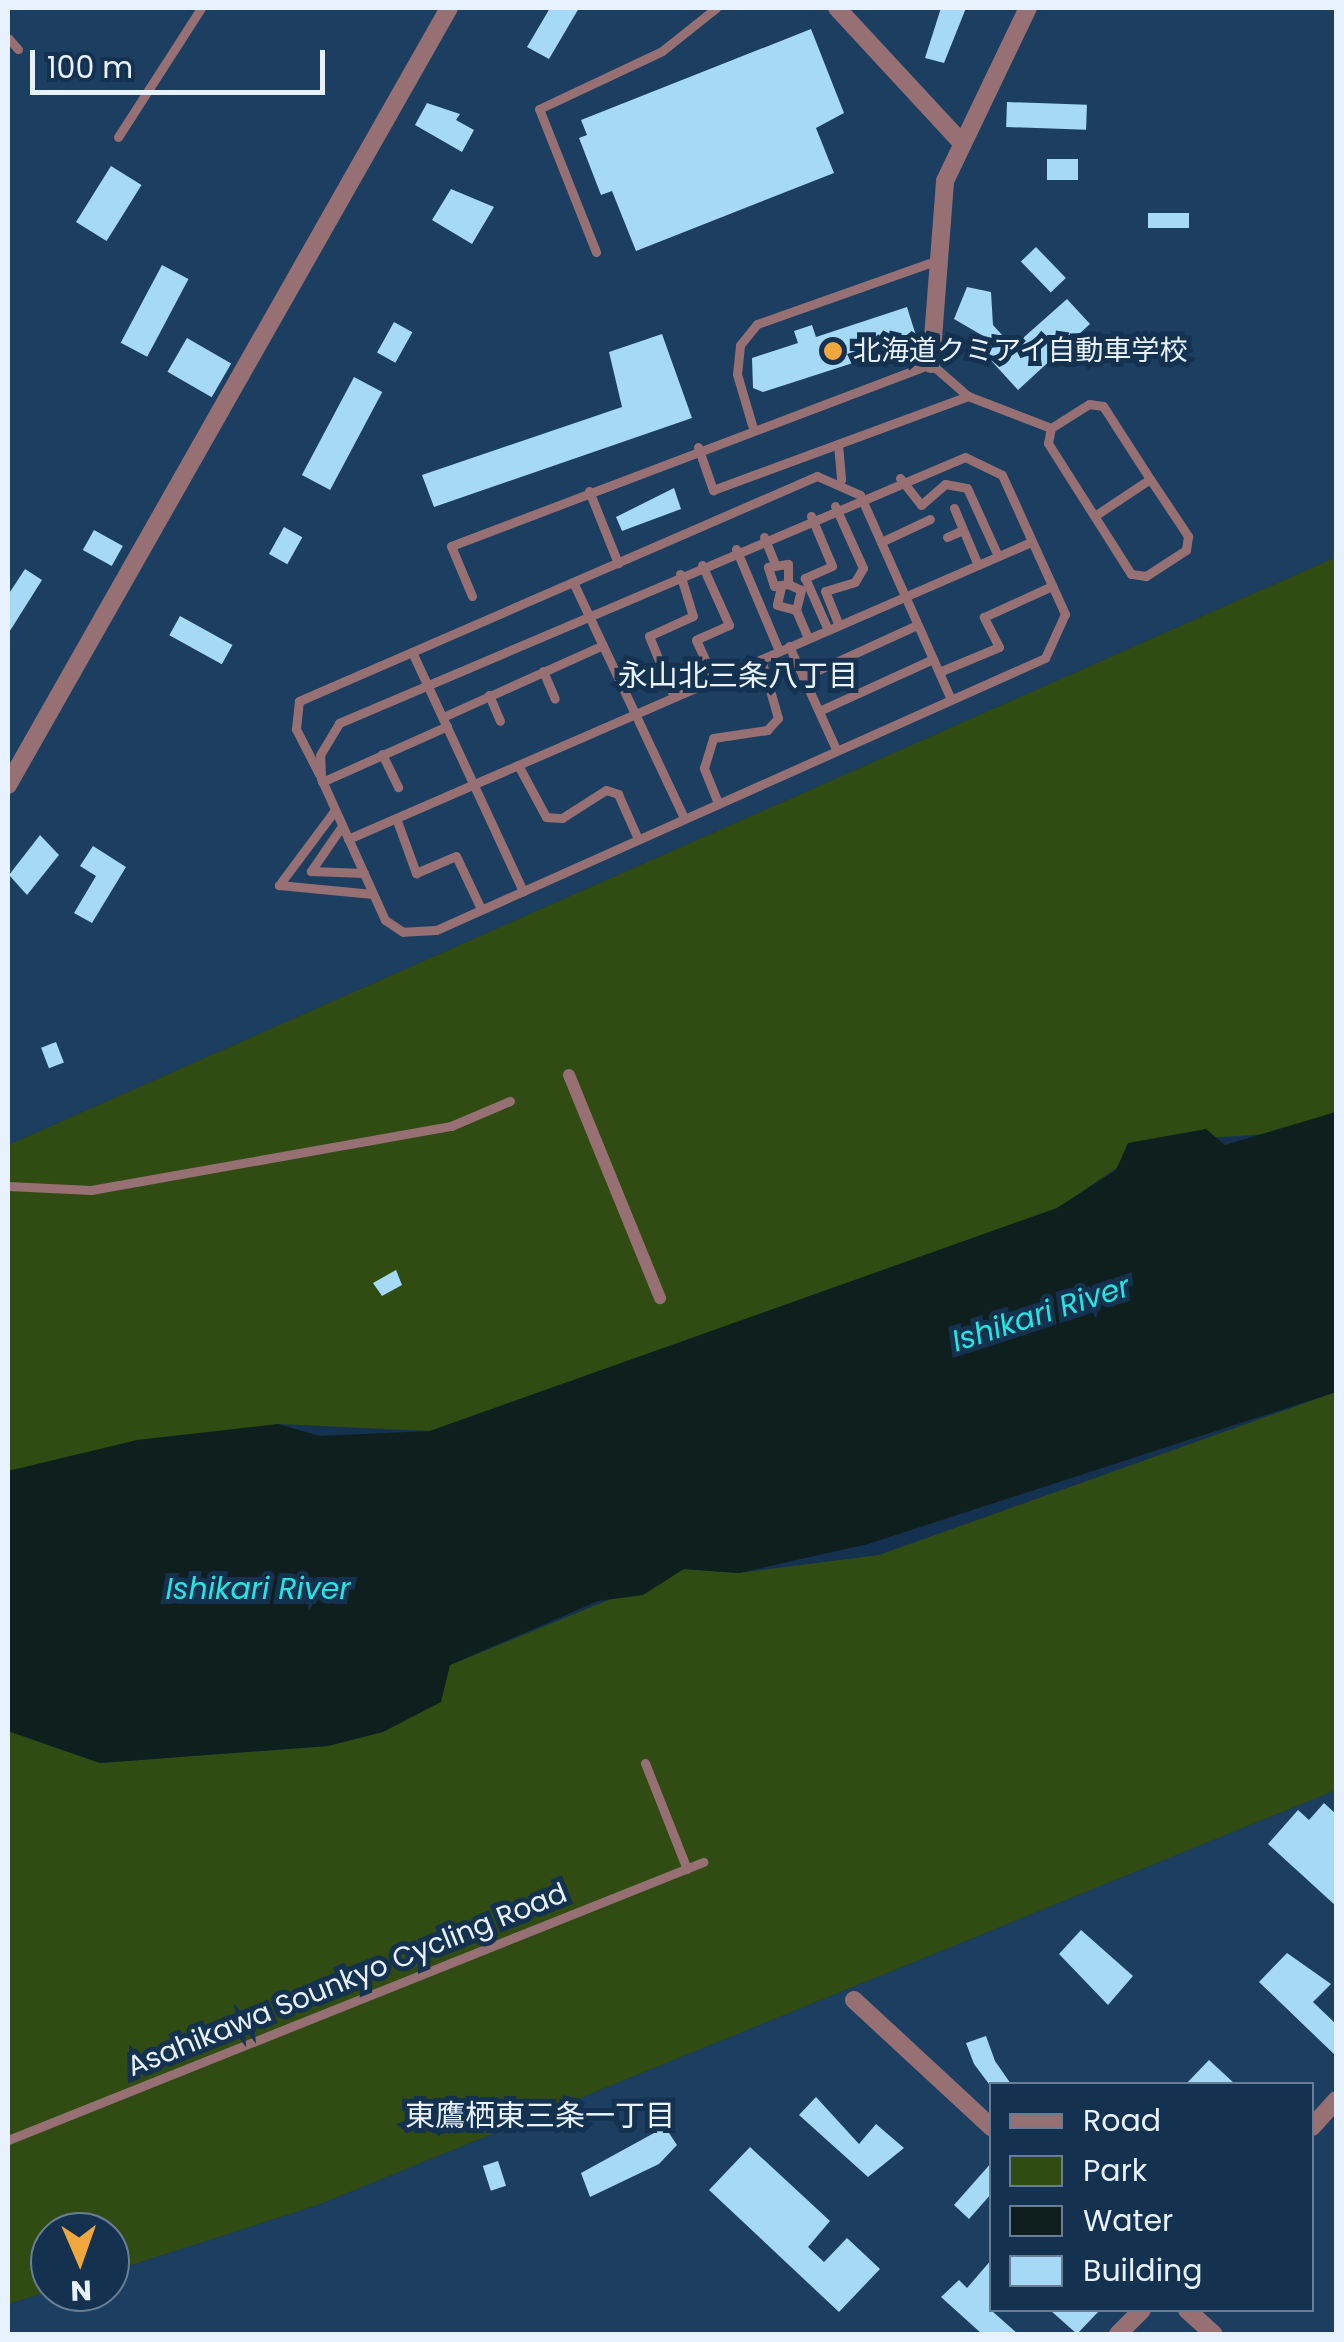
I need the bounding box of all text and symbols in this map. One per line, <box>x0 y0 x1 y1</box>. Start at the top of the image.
scale bar <box>35 30 330 92</box>
text: 100 m <box>47 46 133 89</box>
place label: 北海道クミアイ自動車学校 <box>853 334 1189 368</box>
marker: 北海道クミアイ自動車学校 <box>822 340 844 362</box>
district label: 永山北三条八丁目 <box>618 658 858 694</box>
water label: Ishikari River <box>947 1268 1135 1360</box>
water label: Ishikari River <box>165 1571 351 1607</box>
street label: Asahikawa Sounkyo Cycling Road <box>122 1876 572 2084</box>
legend <box>989 2082 1314 2312</box>
district label: 東鷹栖東三条一丁目 <box>405 2098 675 2134</box>
text: Road <box>1083 2099 1161 2142</box>
text: Park <box>1083 2149 1147 2192</box>
text: Water <box>1083 2199 1173 2242</box>
north arrow <box>30 2212 130 2312</box>
text: Building <box>1083 2249 1203 2292</box>
text: N <box>70 2271 92 2310</box>

